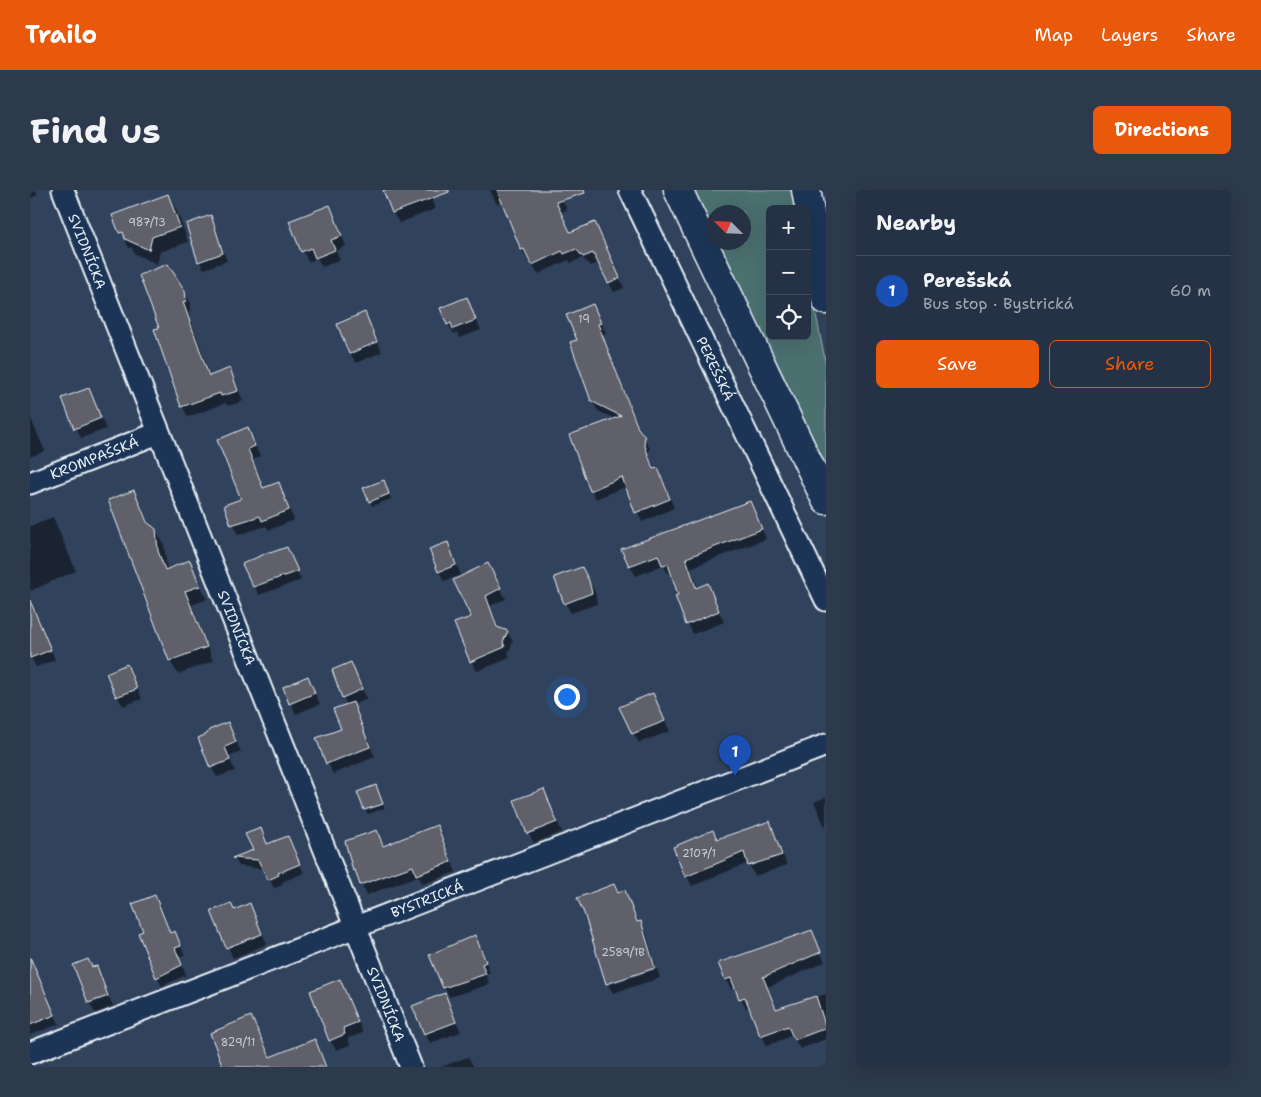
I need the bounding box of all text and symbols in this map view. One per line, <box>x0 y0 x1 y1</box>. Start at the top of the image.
text: Trailo <box>25 19 97 51</box>
text: Map <box>1035 23 1073 47</box>
text: Layers <box>1101 23 1158 47</box>
text: Share <box>1186 23 1236 47</box>
button: Directions <box>1093 106 1231 154</box>
text: Find us <box>30 107 161 154</box>
north arrow <box>706 205 751 250</box>
map controls <box>766 205 811 340</box>
button: + <box>766 205 811 250</box>
text: Nearby <box>876 209 956 237</box>
street label: SVIDNÍCKA <box>64 211 110 292</box>
house number: 987/13 <box>128 215 166 230</box>
button: − <box>766 250 811 295</box>
text: Perešská <box>923 268 1011 293</box>
text: 1 <box>888 280 896 301</box>
text: 60 m <box>1170 280 1211 301</box>
text: Bus stop · Bystrická <box>923 293 1074 314</box>
button: locate <box>766 295 811 340</box>
house number: 19 <box>578 312 590 327</box>
street label: PEREŠSKÁ <box>692 334 738 404</box>
button: Save <box>876 340 1039 388</box>
button: Share <box>1049 340 1211 388</box>
street label: KROMPAŠSKÁ <box>47 432 141 483</box>
street label: SVIDNÍCKA <box>214 588 260 668</box>
your location <box>554 684 580 710</box>
pin: 1 <box>719 735 751 776</box>
house number: 2107/1 <box>682 846 716 861</box>
street label: BYSTRICKÁ <box>388 877 466 922</box>
house number: 2589/1B <box>601 945 645 960</box>
street label: SVIDNÍCKA <box>363 964 409 1044</box>
house number: 829/11 <box>221 1035 255 1050</box>

